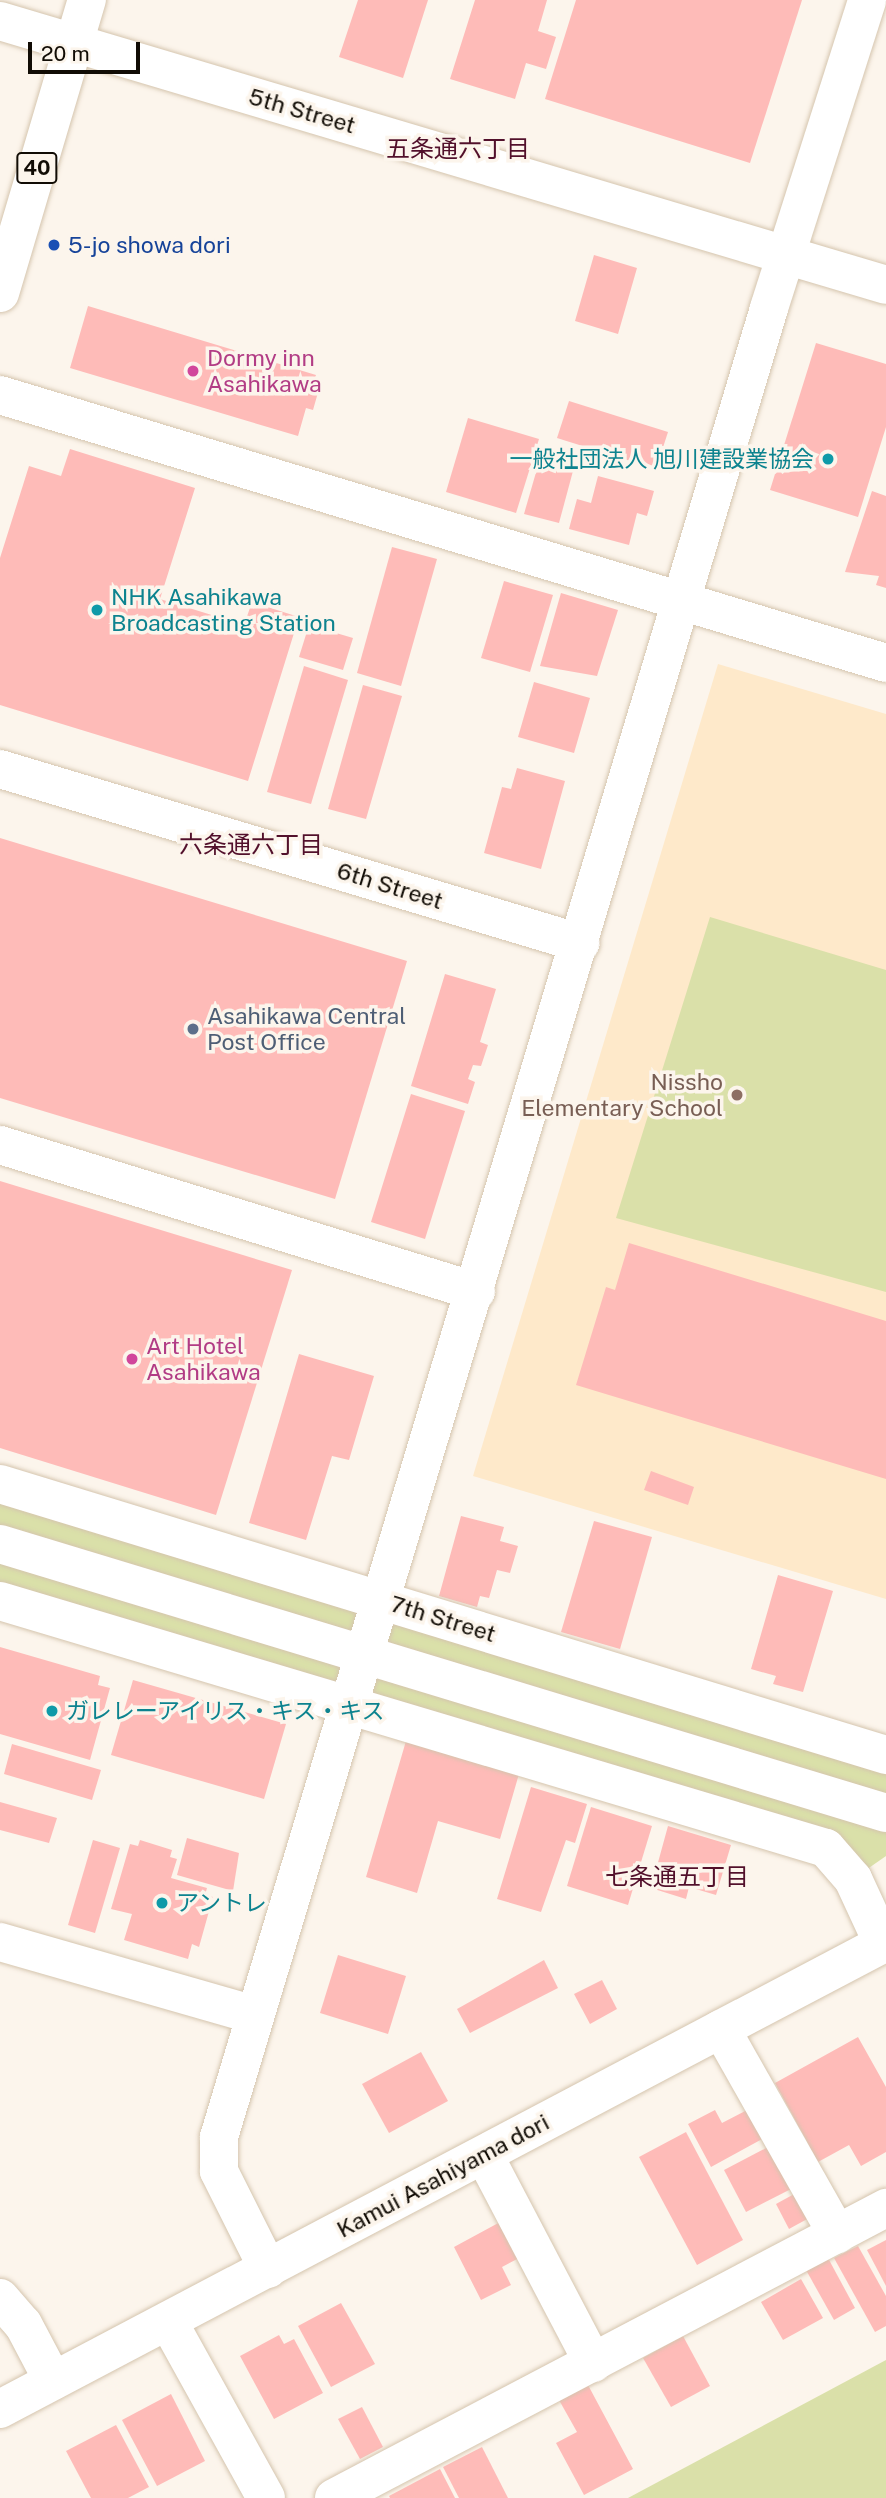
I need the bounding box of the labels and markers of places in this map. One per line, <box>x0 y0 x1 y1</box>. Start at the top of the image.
place label: 5-jo showa dori <box>68 231 231 259</box>
marker: 5-jo showa dori <box>46 237 62 253</box>
place label: Dormy inn Asahikawa <box>207 344 322 398</box>
marker: Dormy inn Asahikawa <box>185 363 201 379</box>
place label: 一般社団法人 旭川建設業協会 <box>509 445 814 473</box>
marker: 一般社団法人 旭川建設業協会 <box>820 451 836 467</box>
place label: NHK Asahikawa Broadcasting Station <box>111 583 336 637</box>
marker: NHK Asahikawa Broadcasting Station <box>89 602 105 618</box>
place label: Asahikawa Central Post Office <box>207 1002 406 1056</box>
marker: Asahikawa Central Post Office <box>185 1021 201 1037</box>
place label: Nissho Elementary School <box>521 1068 723 1122</box>
marker: Nissho Elementary School <box>729 1087 745 1103</box>
place label: Art Hotel Asahikawa <box>146 1332 261 1386</box>
marker: Art Hotel Asahikawa <box>124 1351 140 1367</box>
place label: ガレレーアイリス・キス・キス <box>66 1697 388 1725</box>
marker: ガレレーアイリス・キス・キス <box>44 1703 60 1719</box>
place label: アントレ <box>176 1889 268 1917</box>
marker: アントレ <box>154 1895 170 1911</box>

